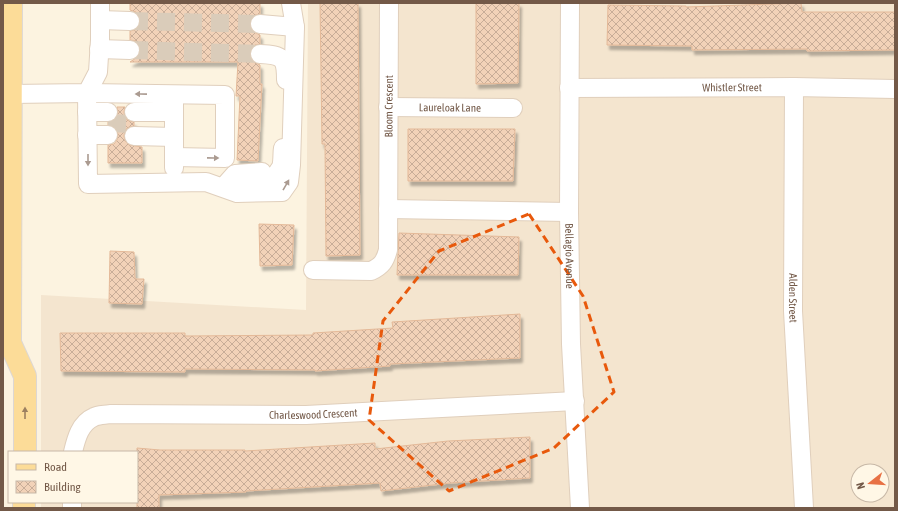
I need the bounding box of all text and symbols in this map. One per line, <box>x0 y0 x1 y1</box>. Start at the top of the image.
street label: Bloom Crescent <box>382 75 395 138</box>
street label: Whistler Street <box>702 81 762 93</box>
one-way arrow <box>134 91 147 97</box>
street label: Laureloak Lane <box>419 101 481 114</box>
one-way arrow <box>85 154 91 167</box>
one-way arrow <box>207 155 220 161</box>
one-way arrow <box>283 179 290 190</box>
street label: Bellagio Avenue <box>563 223 576 289</box>
street label: Alden Street <box>787 273 800 323</box>
one-way arrow <box>22 406 28 419</box>
street label: Charleswood Crescent <box>269 406 358 421</box>
legend <box>8 451 138 503</box>
text: Road <box>44 460 67 474</box>
north arrow <box>850 463 890 503</box>
text: Building <box>44 480 82 494</box>
text: N <box>854 481 867 491</box>

